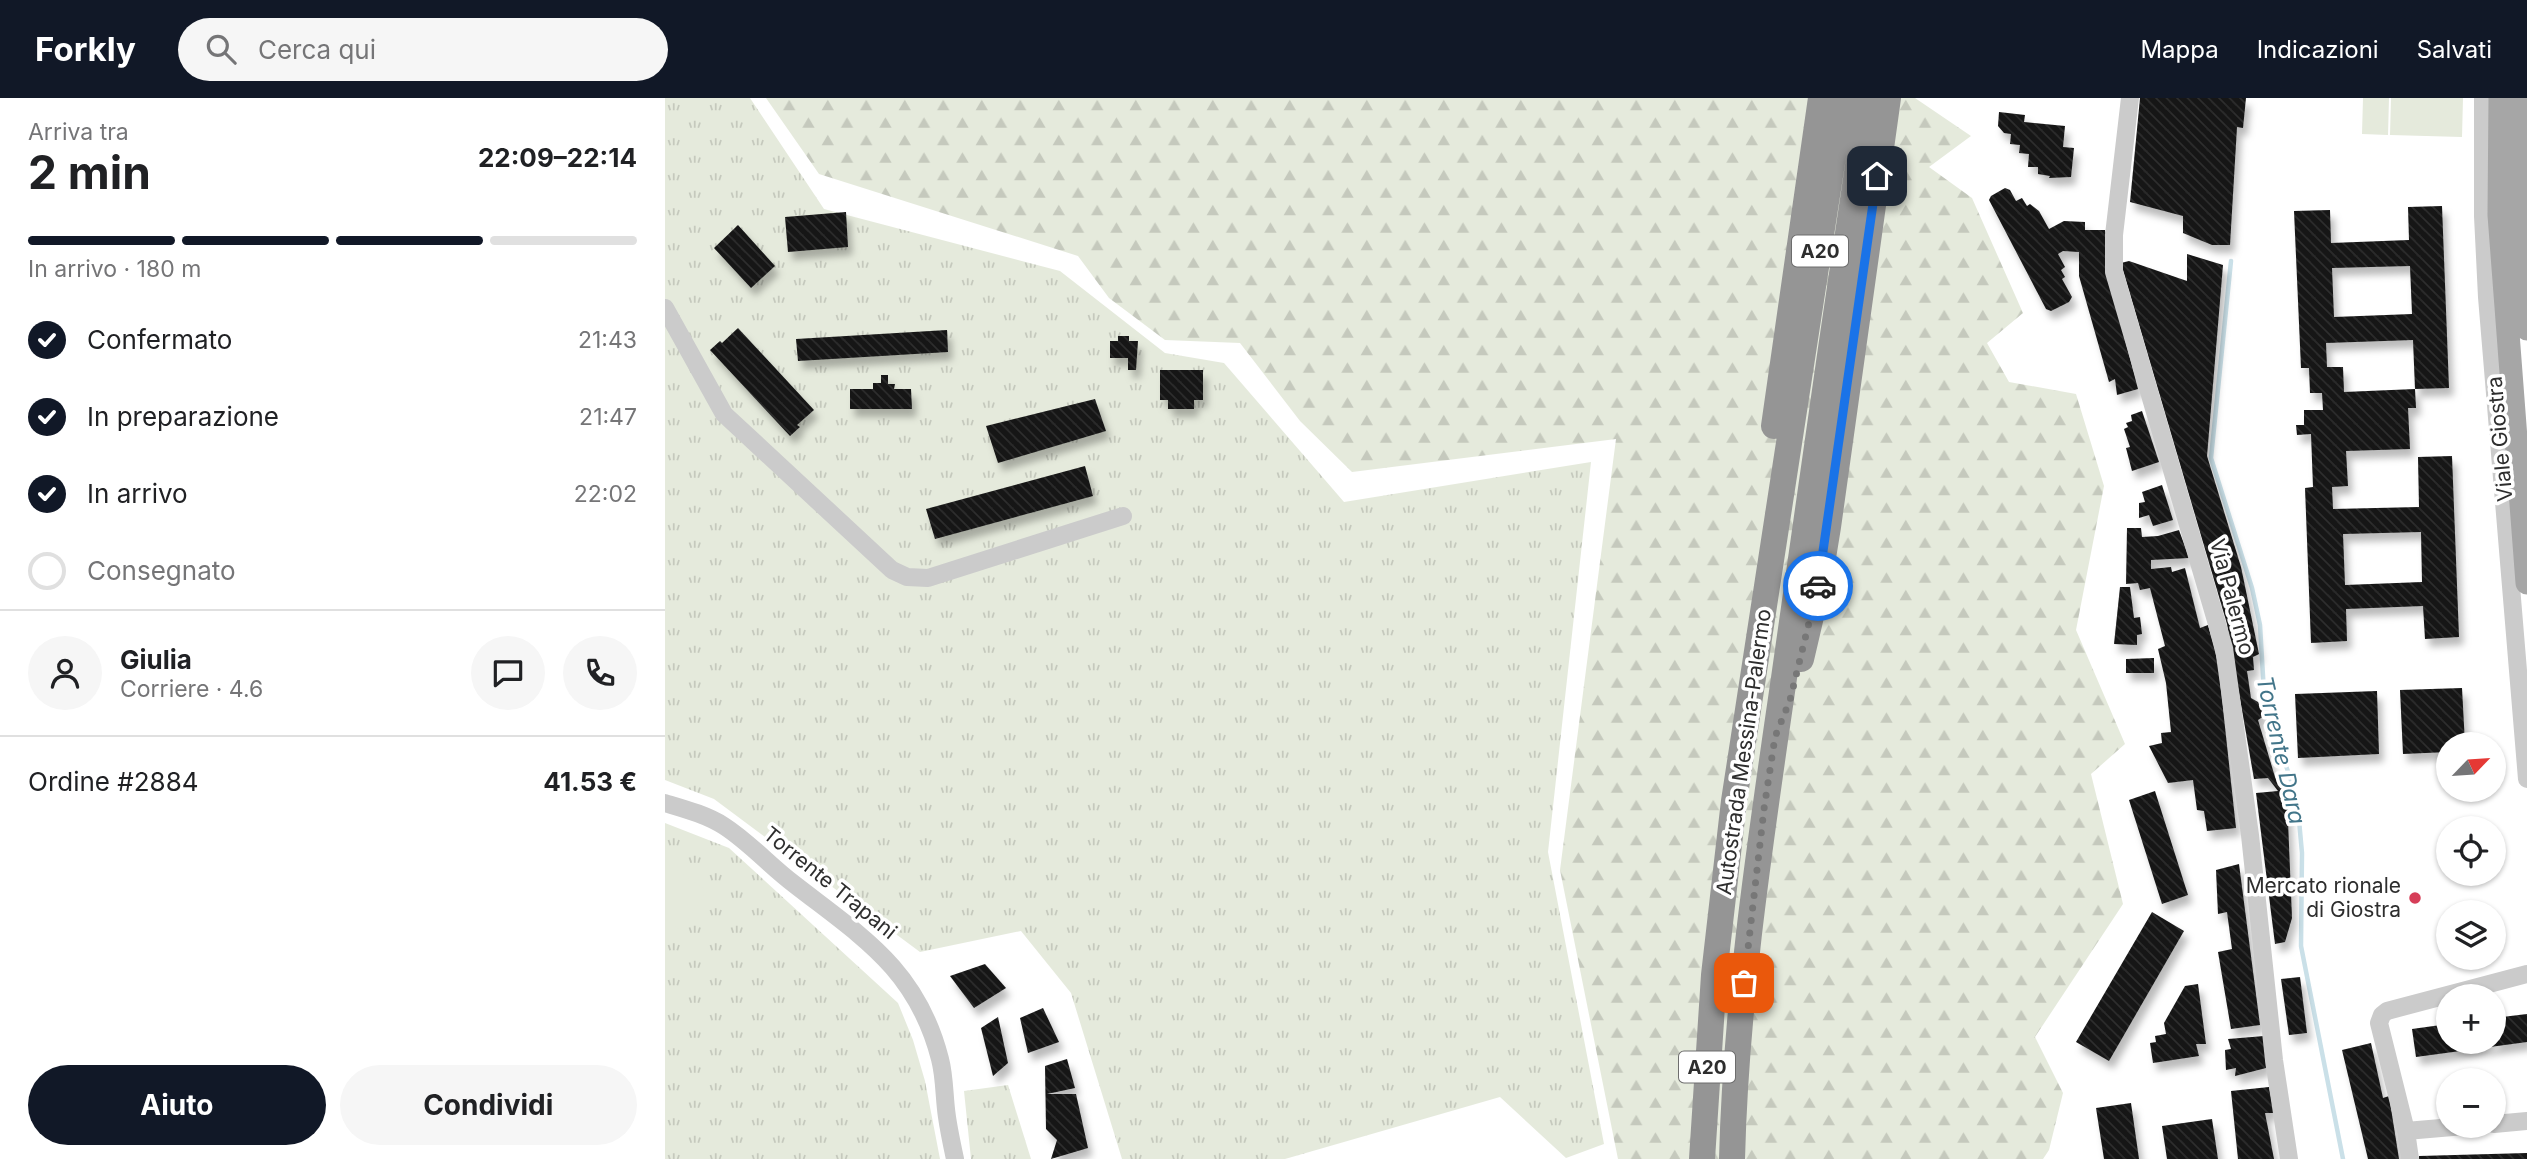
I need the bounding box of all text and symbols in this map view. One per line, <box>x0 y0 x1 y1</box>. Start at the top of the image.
search box <box>178 18 668 81</box>
text: Forkly <box>35 29 136 69</box>
icon: search <box>202 30 240 68</box>
text: Cerca qui <box>258 34 376 65</box>
text: Mappa <box>2140 35 2219 64</box>
text: Indicazioni <box>2257 35 2379 64</box>
text: Salvati <box>2417 35 2492 64</box>
text: Arriva tra <box>28 118 129 146</box>
text: 22:09–22:14 <box>478 142 637 173</box>
text: 2 min <box>28 144 151 200</box>
pin <box>1847 146 1907 206</box>
icon: home <box>1858 157 1896 195</box>
road number: A20 <box>1792 236 1848 266</box>
text: In arrivo · 180 m <box>28 255 201 283</box>
icon: check <box>28 321 66 359</box>
text: Confermato <box>87 324 232 355</box>
text: 21:43 <box>578 326 637 354</box>
street label: Viale Giostra <box>2482 375 2517 503</box>
icon: check <box>28 398 66 436</box>
text: In preparazione <box>87 401 279 432</box>
text: 21:47 <box>579 403 637 431</box>
icon: check <box>28 475 66 513</box>
text: In arrivo <box>87 478 188 509</box>
text: 22:02 <box>574 480 637 508</box>
street label: Via Palermo <box>2205 536 2260 658</box>
courier <box>1783 551 1853 621</box>
text: Consegnato <box>87 555 236 586</box>
icon: car <box>1799 567 1837 605</box>
street label: Autostrada Messina-Palermo <box>1711 607 1776 896</box>
button: person <box>28 636 102 710</box>
button: chat <box>471 636 545 710</box>
button: phone <box>563 636 637 710</box>
text: Giulia <box>120 644 192 675</box>
water label: Torrente Dara <box>2250 673 2312 827</box>
text: Corriere · 4.6 <box>120 675 263 703</box>
north arrow <box>2436 732 2506 802</box>
map controls <box>2436 732 2506 1138</box>
text: Ordine #2884 <box>28 766 199 797</box>
text: 41.53 € <box>543 766 637 797</box>
button: locate <box>2436 816 2506 886</box>
street label: Torrente Trapani <box>759 821 902 944</box>
place label: Mercato rionale di Giostra <box>2246 873 2401 922</box>
marker: Mercato rionale di Giostra <box>2407 890 2423 906</box>
button: layers <box>2436 900 2506 970</box>
pin <box>1714 953 1774 1013</box>
icon: bag <box>1725 964 1763 1002</box>
button: + <box>2436 984 2506 1054</box>
road number: A20 <box>1679 1051 1735 1082</box>
button: Aiuto <box>28 1065 326 1145</box>
button: Condividi <box>340 1065 637 1145</box>
button: − <box>2436 1068 2506 1138</box>

